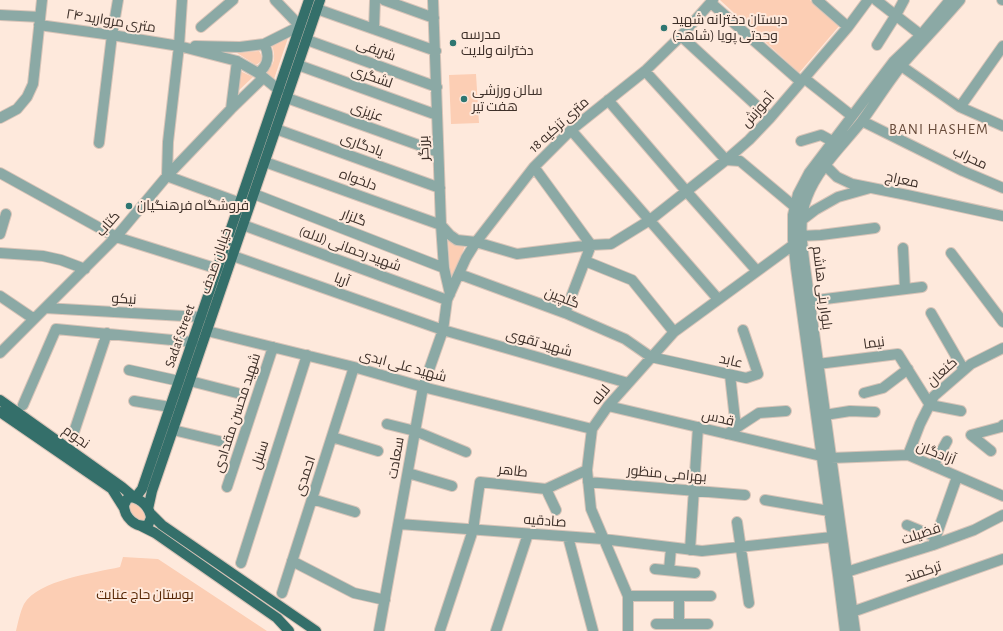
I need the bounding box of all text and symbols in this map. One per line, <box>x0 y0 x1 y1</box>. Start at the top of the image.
street label: ۲۴ متری مروارید <box>65 6 157 36</box>
place label: دبستان دخترانه شهید وحدتی پویا (شاهد) <box>672 12 788 44</box>
marker: دبستان دخترانه شهید وحدتی پویا (شاهد) <box>659 23 669 33</box>
place label: مدرسه دخترانه ولایت <box>461 27 534 60</box>
street label: شریفی <box>354 35 398 65</box>
marker: مدرسه دخترانه ولایت <box>448 38 458 48</box>
street label: لشگری <box>349 62 395 92</box>
place label: سالن ورزشی هفت تیر <box>472 83 543 116</box>
street label: آموزش <box>738 89 778 131</box>
marker: سالن ورزشی هفت تیر <box>459 94 469 104</box>
street label: 18 متری تزکیه <box>526 94 592 156</box>
street label: عزیزی <box>349 99 385 125</box>
district label: BANI HASHEM <box>889 120 989 138</box>
street label: یادگاری <box>338 130 386 160</box>
street label: برزگر <box>415 135 433 161</box>
street label: محراب <box>950 143 990 173</box>
street label: دلخواه <box>337 165 379 195</box>
street label: معراج <box>884 168 920 192</box>
place label: فروشگاه فرهنگیان <box>137 198 249 214</box>
marker: فروشگاه فرهنگیان <box>124 201 134 211</box>
street label: گلزار <box>339 206 369 230</box>
street label: کتاب <box>92 208 124 240</box>
street label: شهید رحمانی (لاله) <box>297 223 403 275</box>
street label: خیابان صدف <box>197 226 235 296</box>
street label: بلوار بنی هاشم <box>809 245 835 331</box>
street label: آریا <box>332 269 352 291</box>
street label: گلچین <box>542 284 582 312</box>
street label: نیکو <box>111 290 137 308</box>
street label: Sadaf Street <box>161 302 199 370</box>
street label: شهید تقوی <box>504 326 574 360</box>
street label: نیما <box>862 333 886 353</box>
street label: شهید علی ابدی <box>358 346 448 386</box>
street label: عابد <box>718 350 744 372</box>
street label: شهید محسن مقدادی <box>210 351 264 475</box>
street label: کنعان <box>923 354 961 390</box>
street label: لاله <box>588 382 614 408</box>
street label: قدس <box>700 406 736 430</box>
street label: نجوم <box>59 422 93 452</box>
street label: سعادت <box>384 436 408 480</box>
street label: سنبل <box>247 438 273 472</box>
street label: آزادگان <box>914 438 958 468</box>
street label: احمدی <box>291 454 319 498</box>
street label: طاهر <box>497 461 529 481</box>
street label: بهرامی منظور <box>626 462 708 486</box>
street label: صادقیه <box>523 511 567 531</box>
street label: فضیلت <box>899 519 943 549</box>
street label: ترکمند <box>902 558 944 586</box>
park label: بوستان حاج عنایت <box>96 587 194 603</box>

